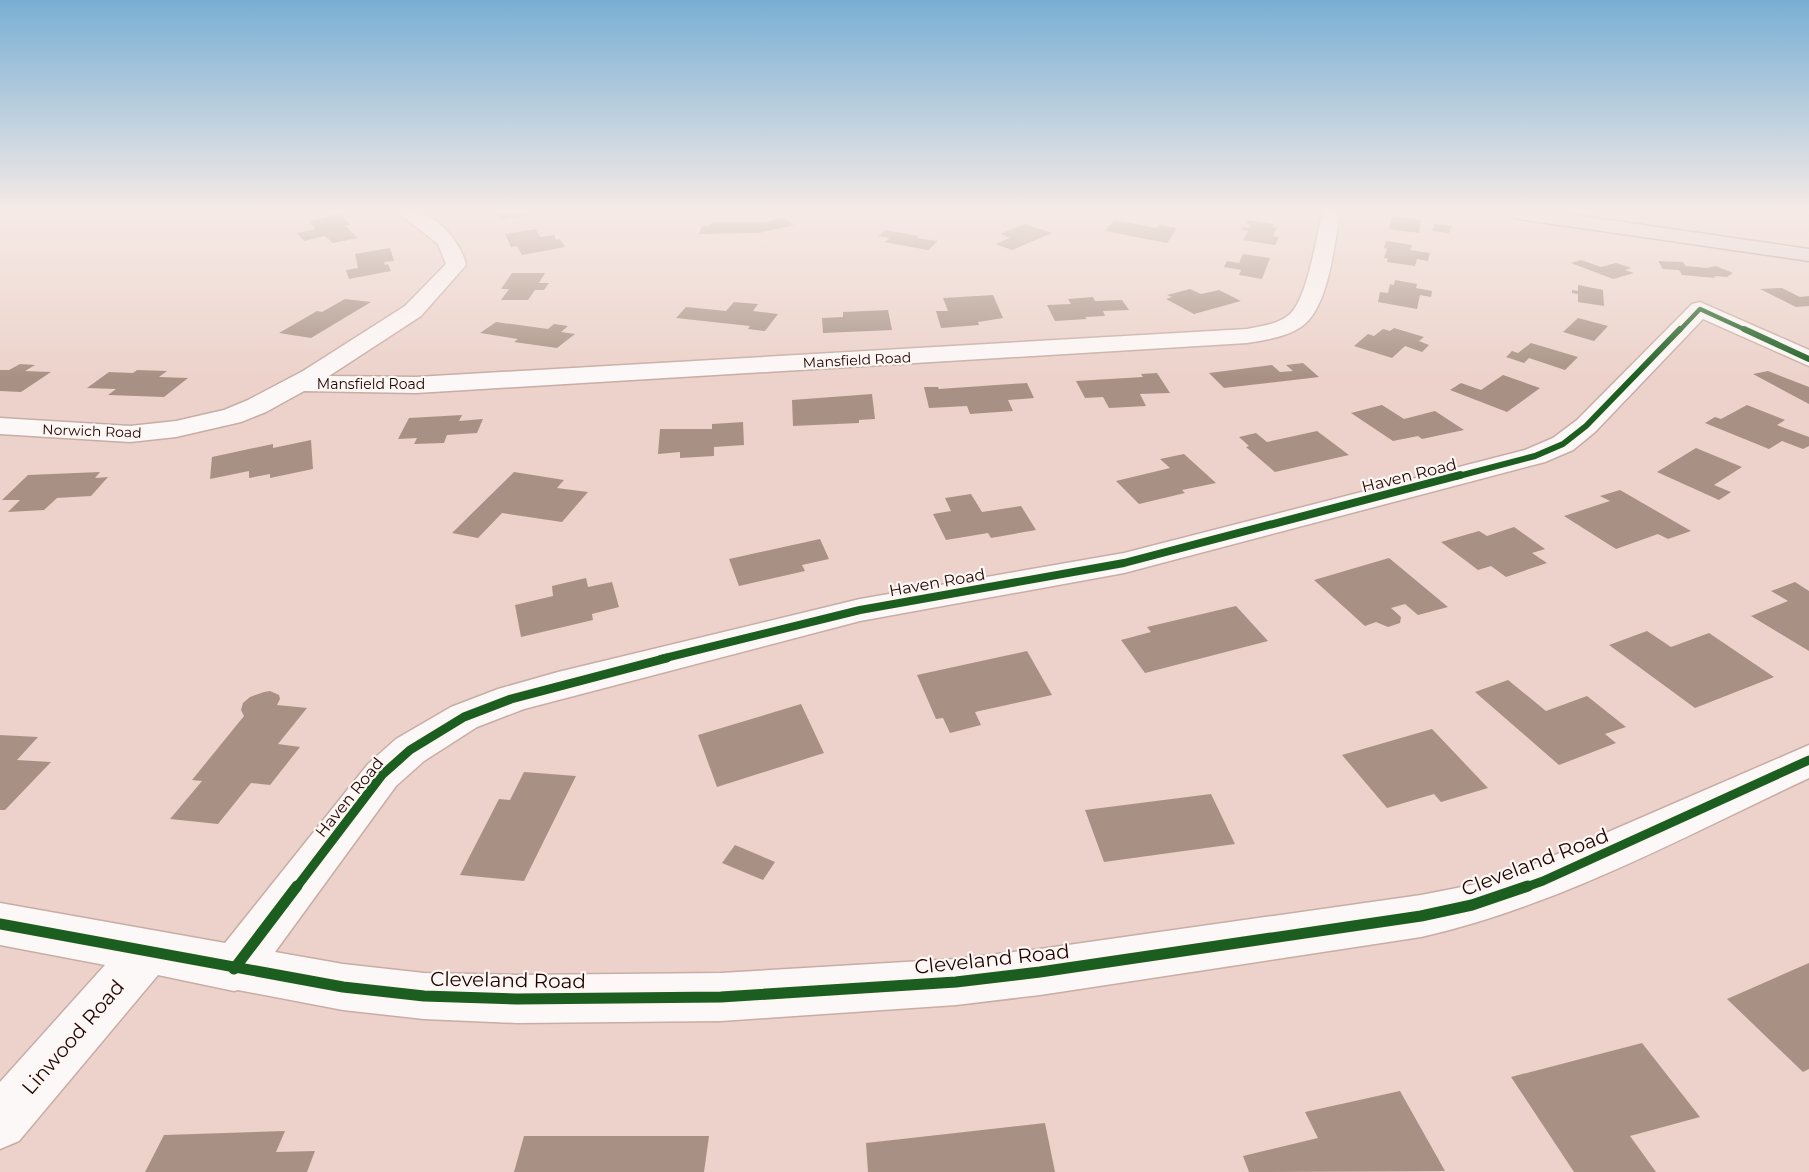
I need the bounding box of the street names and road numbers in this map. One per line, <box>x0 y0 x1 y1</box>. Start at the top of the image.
street label: Mansfield Road <box>802 348 912 372</box>
street label: Mansfield Road <box>317 375 425 393</box>
street label: Norwich Road <box>42 420 142 442</box>
street label: Haven Road <box>1360 455 1459 496</box>
street label: Haven Road <box>888 565 987 600</box>
street label: Haven Road <box>311 754 387 841</box>
street label: Cleveland Road <box>1458 823 1612 901</box>
street label: Cleveland Road <box>913 939 1071 979</box>
street label: Cleveland Road <box>430 967 586 993</box>
street label: Linwood Road <box>17 975 129 1099</box>

